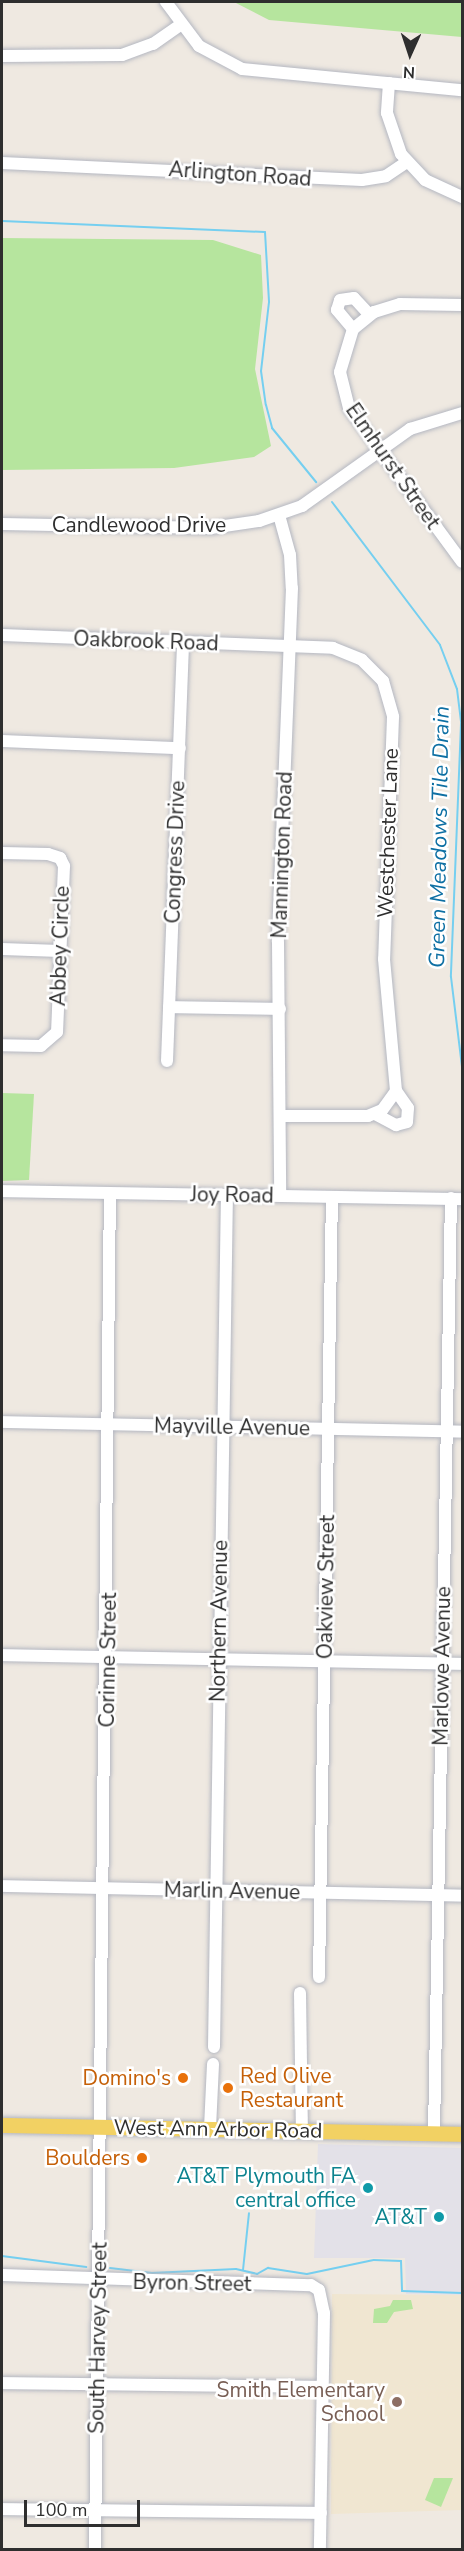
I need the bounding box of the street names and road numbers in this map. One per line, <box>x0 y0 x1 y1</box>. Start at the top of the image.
street label: Arlington Road <box>168 156 312 192</box>
street label: Elmhurst Street <box>340 398 446 534</box>
street label: Candlewood Drive <box>52 512 226 538</box>
street label: Oakbrook Road <box>73 626 219 656</box>
street label: Westchester Lane <box>372 748 404 918</box>
street label: Mannington Road <box>266 771 298 939</box>
street label: Congress Drive <box>160 780 190 924</box>
street label: Abbey Circle <box>45 885 75 1007</box>
street label: Joy Road <box>190 1182 274 1208</box>
street label: Mayville Avenue <box>154 1413 310 1441</box>
street label: Oakview Street <box>312 1515 340 1659</box>
street label: Northern Avenue <box>205 1540 233 1702</box>
street label: Marlowe Avenue <box>428 1586 456 1746</box>
street label: Corinne Street <box>94 1592 122 1728</box>
street label: Marlin Avenue <box>164 1877 300 1905</box>
street label: West Ann Arbor Road <box>113 2115 323 2143</box>
street label: South Harvey Street <box>84 2242 112 2434</box>
street label: Byron Street <box>132 2269 252 2297</box>

